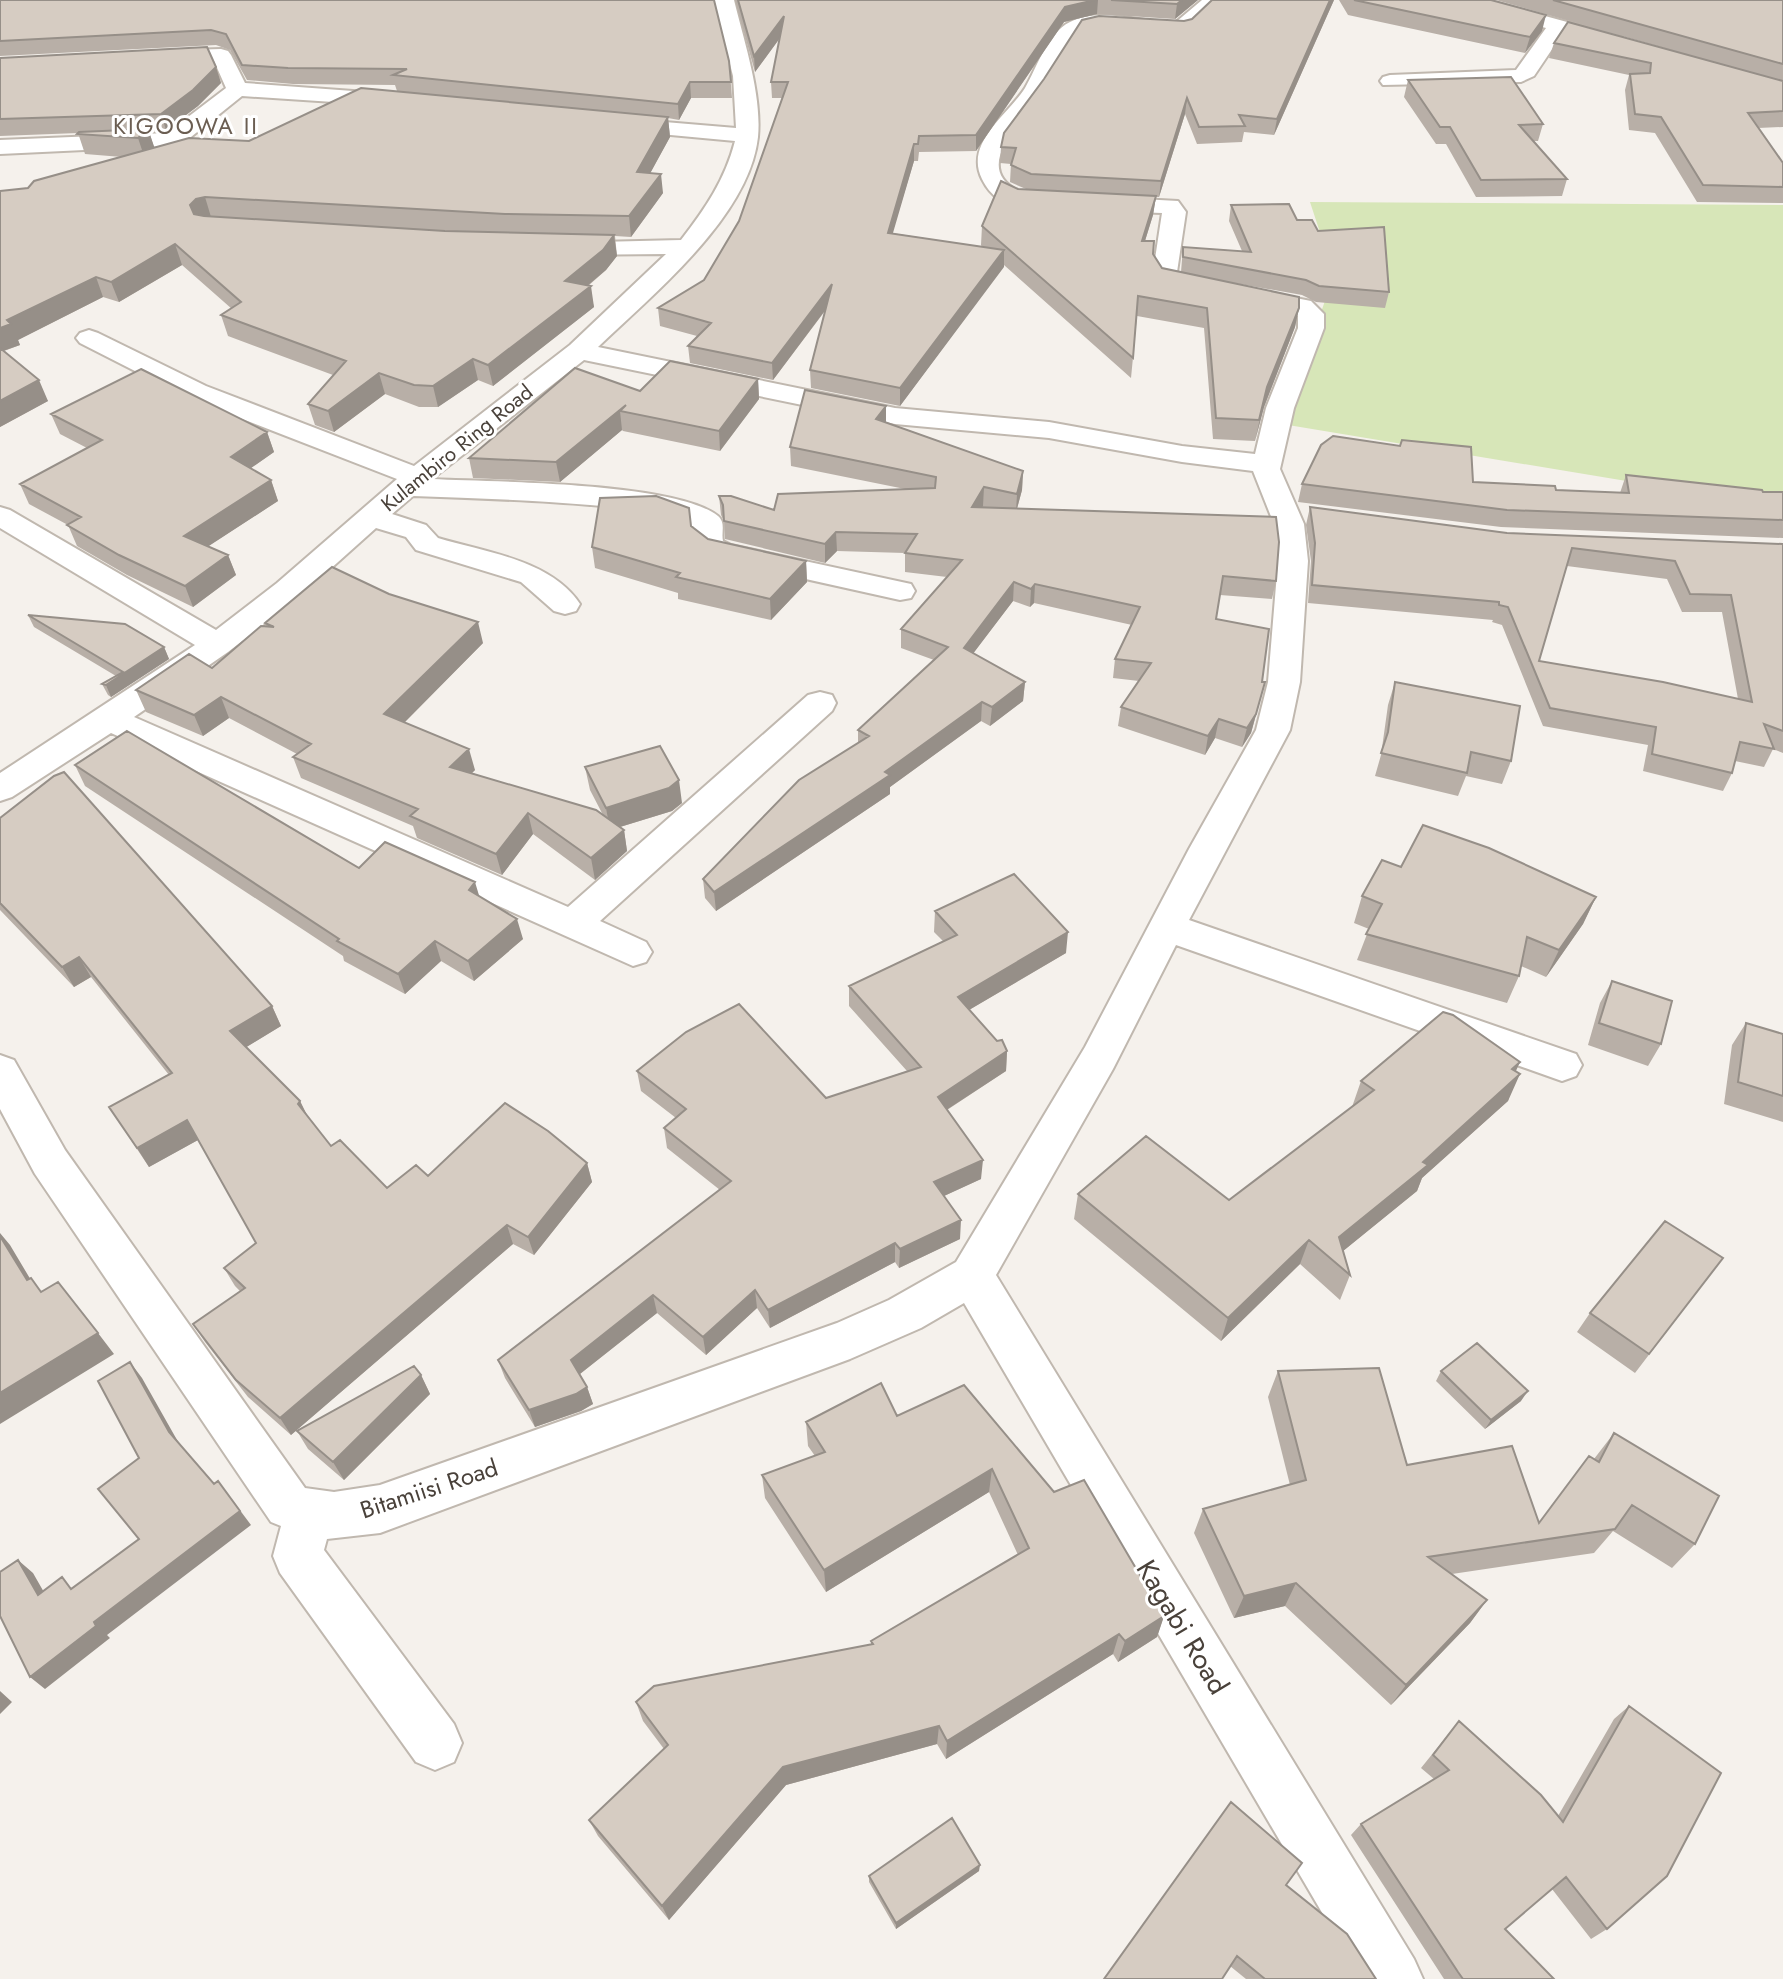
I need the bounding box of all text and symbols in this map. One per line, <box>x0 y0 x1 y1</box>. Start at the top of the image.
district label: KIGOOWA II <box>113 109 259 143</box>
street label: Kulambiro Ring Road <box>375 377 539 519</box>
street label: Bitamiisi Road <box>355 1450 502 1527</box>
street label: Kagabi Road <box>1126 1552 1239 1702</box>

